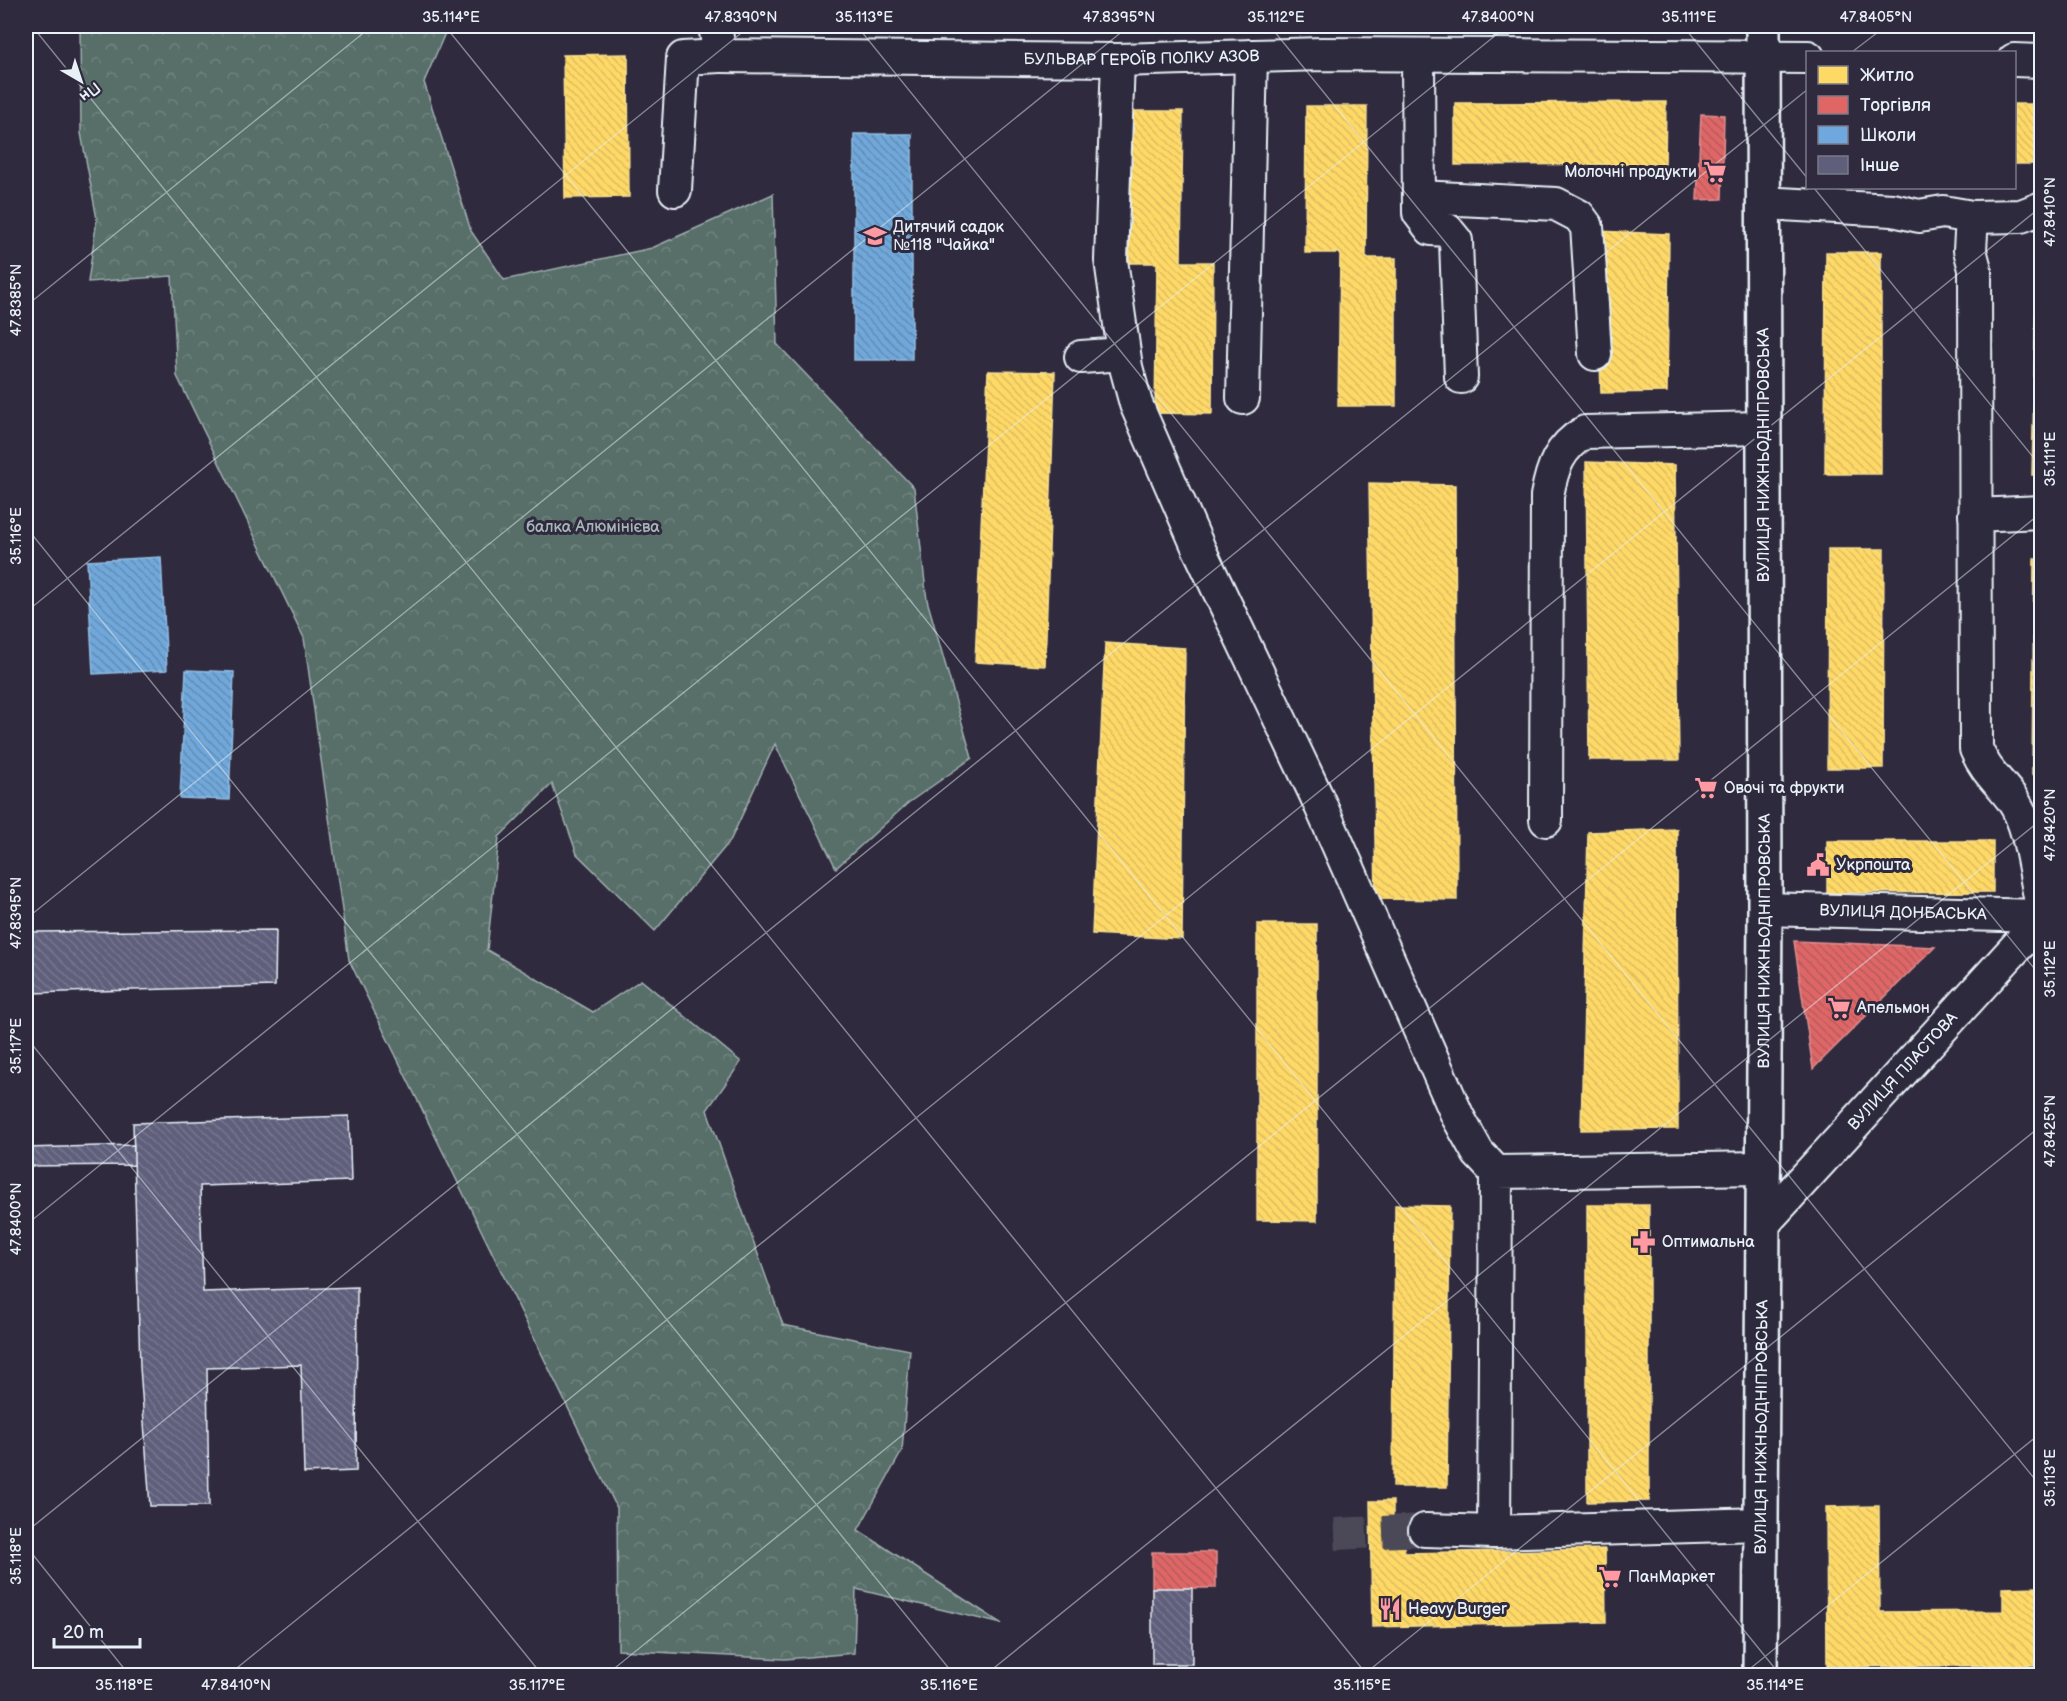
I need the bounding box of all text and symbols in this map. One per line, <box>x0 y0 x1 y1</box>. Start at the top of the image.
text: 35.114°E <box>422 8 480 27</box>
text: 47.8390°N <box>704 8 778 27</box>
text: 35.113°E <box>835 8 893 27</box>
text: 47.8395°N <box>1083 8 1155 27</box>
text: 35.112°E <box>1247 8 1305 27</box>
text: 47.8400°N <box>1461 8 1535 27</box>
text: 35.111°E <box>1662 8 1717 27</box>
text: 47.8405°N <box>1840 8 1912 27</box>
street label: БУЛЬВАР ГЕРОЇВ ПОЛКУ АЗОВ <box>1023 46 1260 70</box>
north arrow <box>51 51 111 111</box>
legend <box>1806 51 2016 189</box>
text: Житло <box>1860 65 1914 86</box>
text: Пн <box>75 77 104 106</box>
text: Торгівля <box>1860 95 1931 116</box>
text: Школи <box>1860 125 1916 146</box>
text: Інше <box>1860 155 1899 176</box>
supermarket icon: Молочні продукти <box>1702 159 1728 185</box>
place label: Молочні продукти <box>1564 163 1697 182</box>
text: 47.8410°N <box>2041 177 2060 247</box>
place label: Дитячий садок №118 "Чайка" <box>893 218 1005 255</box>
school or university icon: Дитячий садок №118 "Чайка" <box>862 223 888 249</box>
text: 47.8385°N <box>7 264 26 336</box>
street label: ВУЛИЦЯ НИЖНЬОДНІПРОВСЬКА <box>1755 327 1774 582</box>
text: 35.111°E <box>2041 431 2060 486</box>
text: 35.116°E <box>7 507 26 565</box>
park label: балка Алюмінієва <box>526 518 660 537</box>
supermarket icon: Овочі та фрукти <box>1693 775 1719 801</box>
place label: Овочі та фрукти <box>1724 779 1844 798</box>
text: 47.8420°N <box>2041 788 2060 862</box>
street label: ВУЛИЦЯ НИЖНЬОДНІПРОВСЬКА <box>1754 813 1775 1068</box>
public building icon: Укрпошта <box>1805 852 1831 878</box>
place label: Укрпошта <box>1836 856 1911 875</box>
text: 47.8395°N <box>7 877 26 949</box>
street label: ВУЛИЦЯ ДОНБАСЬКА <box>1819 901 1987 924</box>
text: 35.112°E <box>2041 940 2060 998</box>
supermarket icon: Апельмон <box>1826 995 1852 1021</box>
place label: Апельмон <box>1856 999 1930 1018</box>
street label: ВУЛИЦЯ ПЛАСТОВА <box>1844 1008 1962 1134</box>
text: 35.117°E <box>7 1018 26 1074</box>
text: 47.8425°N <box>2041 1095 2060 1167</box>
text: 47.8400°N <box>7 1182 26 1256</box>
pharmacy icon: Оптимальна <box>1631 1229 1657 1255</box>
place label: Оптимальна <box>1662 1233 1755 1252</box>
street label: ВУЛИЦЯ НИЖНЬОДНІПРОВСЬКА <box>1751 1299 1772 1554</box>
text: 35.113°E <box>2041 1449 2060 1507</box>
text: 35.118°E <box>7 1527 26 1585</box>
supermarket icon: ПанМаркет <box>1597 1564 1623 1590</box>
place label: ПанМаркет <box>1628 1568 1716 1587</box>
restaurant icon: Heavy Burger <box>1377 1596 1403 1622</box>
place label: Heavy Burger <box>1408 1600 1507 1619</box>
scale bar <box>54 1611 140 1649</box>
text: 20 m <box>63 1622 104 1643</box>
text: 35.118°E <box>95 1676 153 1695</box>
text: 47.8410°N <box>201 1676 271 1695</box>
text: 35.117°E <box>509 1676 565 1695</box>
text: 35.116°E <box>920 1676 978 1695</box>
text: 35.115°E <box>1333 1676 1391 1695</box>
text: 35.114°E <box>1746 1676 1804 1695</box>

